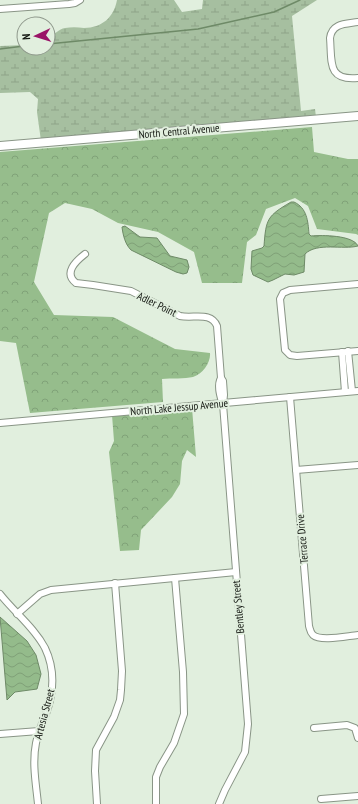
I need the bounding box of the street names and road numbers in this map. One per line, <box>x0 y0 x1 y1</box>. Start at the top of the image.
street label: North Central Avenue <box>138 120 220 142</box>
street label: Adler Point <box>135 288 179 320</box>
street label: North Lake Jessup Avenue <box>130 396 229 418</box>
street label: Terrace Drive <box>293 513 311 564</box>
street label: Bentley Street <box>229 580 247 634</box>
street label: Artesia Street <box>31 687 57 741</box>

